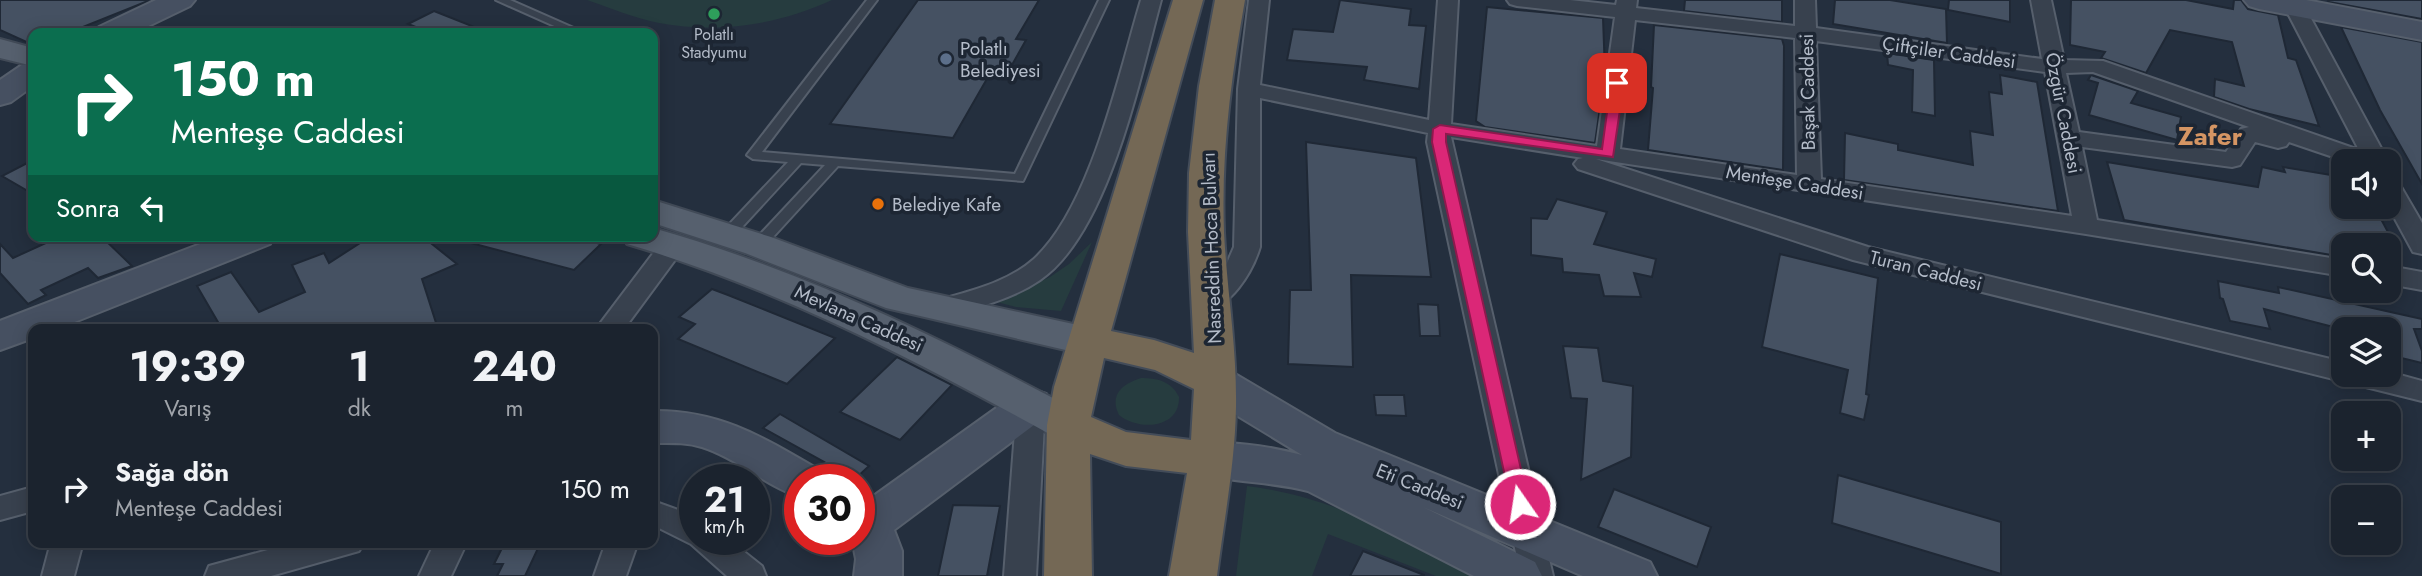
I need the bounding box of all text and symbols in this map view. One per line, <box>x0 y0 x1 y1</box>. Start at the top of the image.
marker: Polatlı Stadyumu <box>706 6 722 22</box>
place label: Polatlı Stadyumu <box>681 23 747 64</box>
street label: Çiftçiler Caddesi <box>1880 30 2017 75</box>
street label: Başak Caddesi <box>1793 33 1822 151</box>
place label: Polatlı Belediyesi <box>960 35 1041 84</box>
text: 150 m <box>171 44 315 114</box>
street label: Özgür Caddesi <box>2039 50 2088 176</box>
marker: Polatlı Belediyesi <box>938 51 954 67</box>
pin <box>1587 53 1647 113</box>
icon: right <box>56 56 147 147</box>
icon: arrive <box>1598 64 1636 102</box>
text: Menteşe Caddesi <box>171 109 405 155</box>
district label: Zafer <box>2178 117 2243 155</box>
map controls <box>2331 149 2401 555</box>
button: sound <box>2331 149 2401 219</box>
street label: Nasreddin Hoca Bulvarı <box>1195 152 1228 344</box>
street label: Menteşe Caddesi <box>1724 158 1866 207</box>
text: Sonra <box>56 189 120 227</box>
icon: left <box>134 189 172 227</box>
place label: Belediye Kafe <box>892 191 1001 218</box>
marker: Belediye Kafe <box>870 196 886 212</box>
button: search <box>2331 233 2401 303</box>
street label: Turan Caddesi <box>1867 243 1985 297</box>
street label: Mevlana Caddesi <box>790 278 927 359</box>
button: layers <box>2331 317 2401 387</box>
text: 19:39 <box>129 336 246 397</box>
text: 1 <box>349 336 370 397</box>
text: 240 <box>472 336 557 397</box>
text: Varış <box>164 391 211 425</box>
text: dk <box>348 391 371 425</box>
text: m <box>505 391 523 425</box>
button: + <box>2331 401 2401 471</box>
text: Sağa dön <box>115 453 229 491</box>
street label: Eti Caddesi <box>1372 457 1467 516</box>
speed limit sign: 30 <box>784 464 875 555</box>
position arrow <box>1483 467 1557 541</box>
icon: right <box>56 470 94 508</box>
text: 150 m <box>560 470 630 508</box>
text: 21 <box>704 475 745 525</box>
button: − <box>2331 485 2401 555</box>
text: Menteşe Caddesi <box>115 491 283 525</box>
text: km/h <box>704 514 745 540</box>

